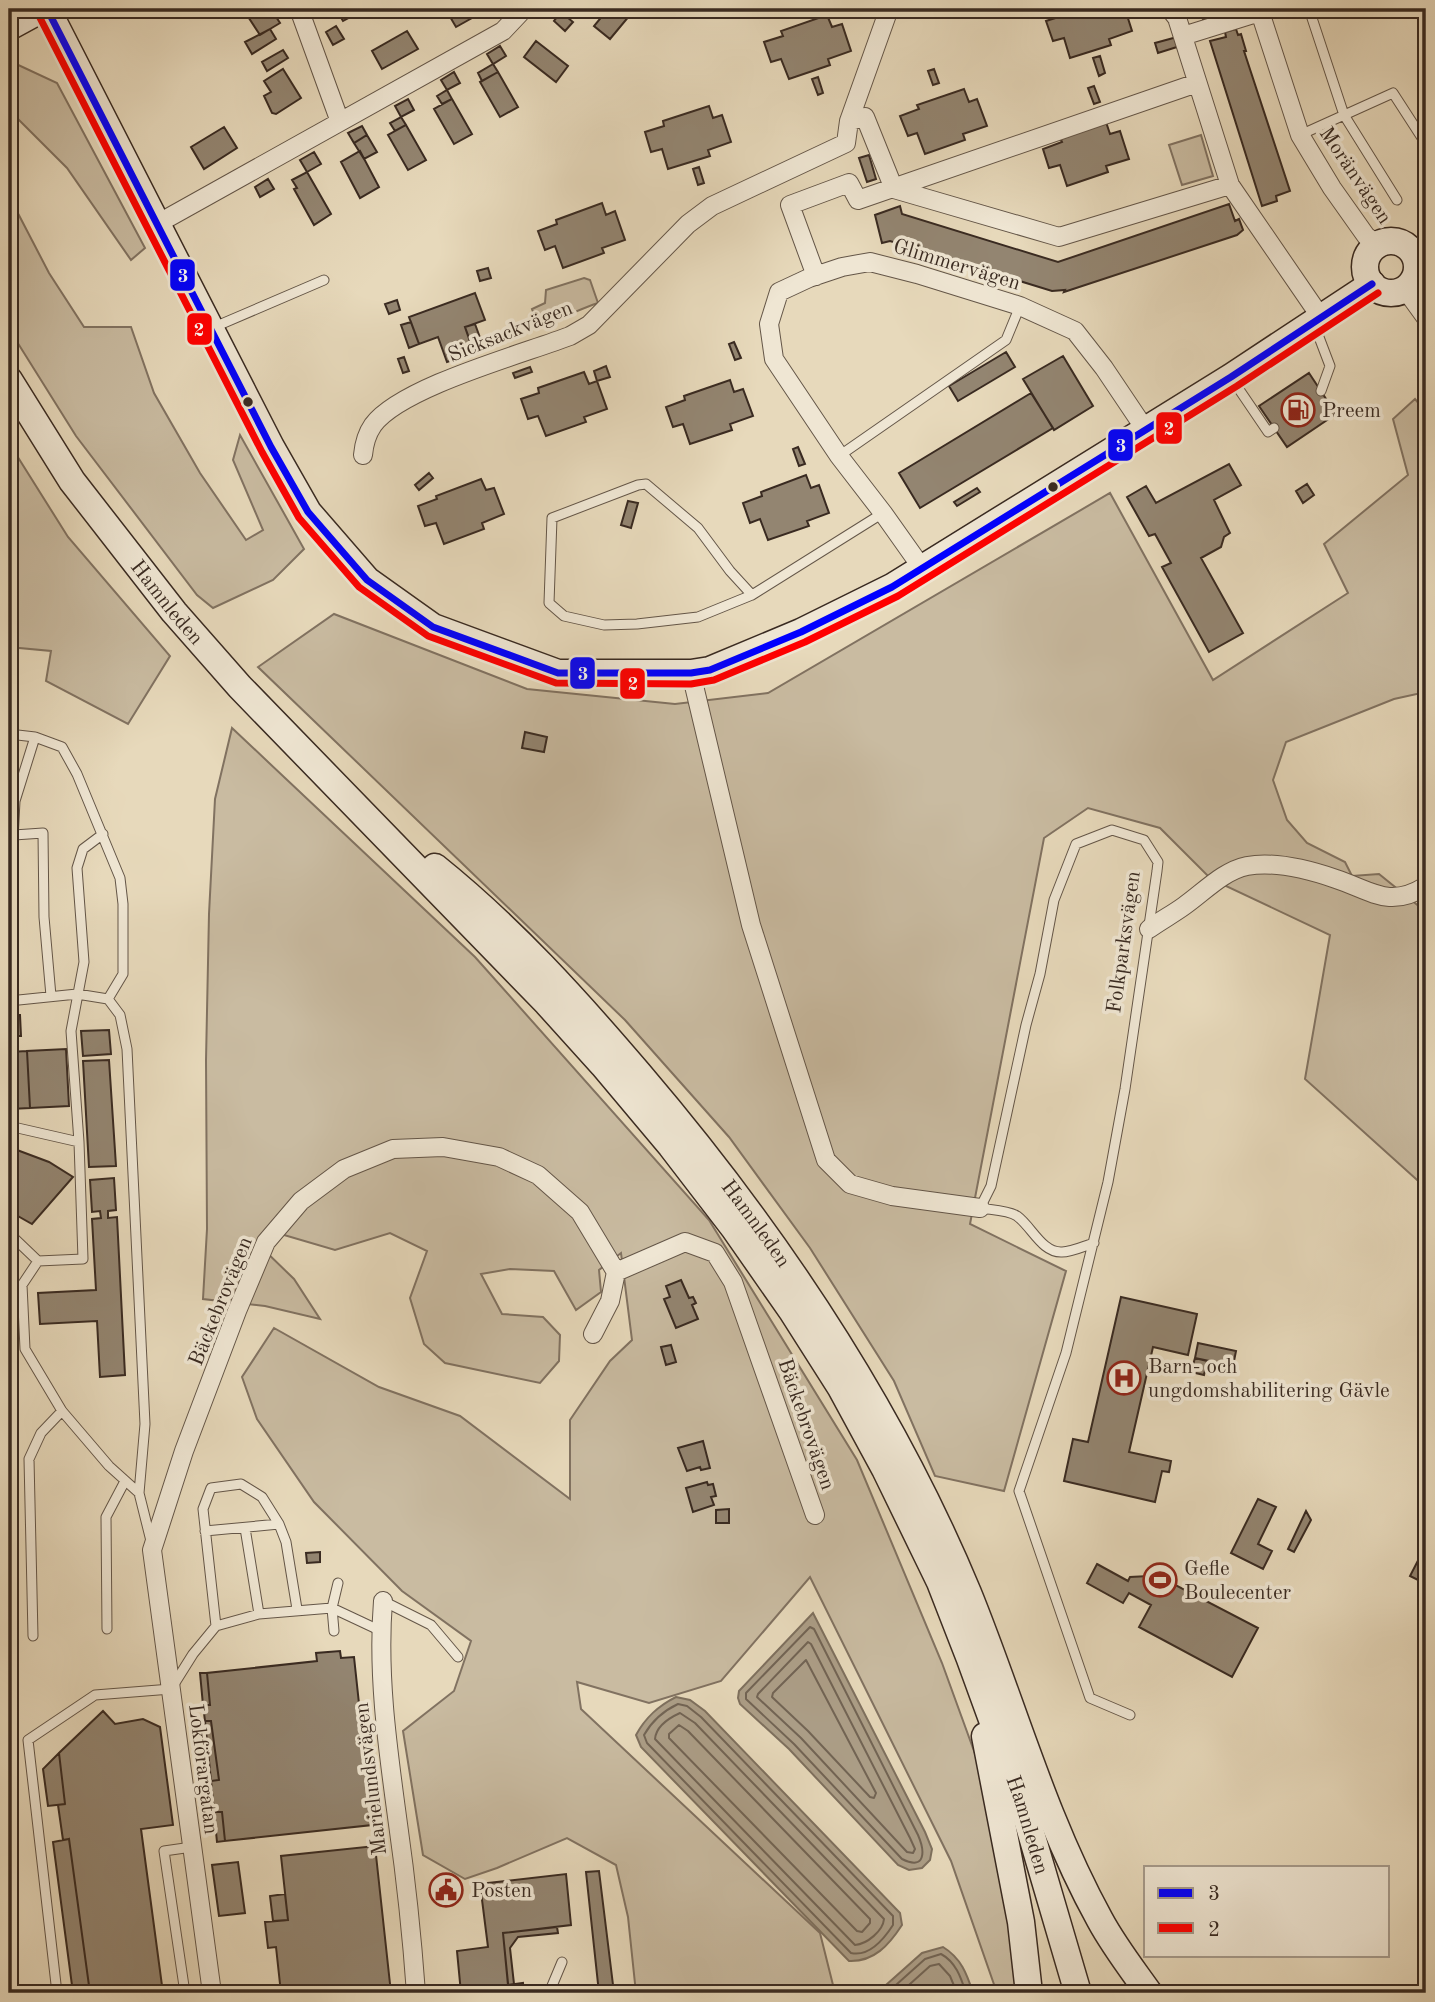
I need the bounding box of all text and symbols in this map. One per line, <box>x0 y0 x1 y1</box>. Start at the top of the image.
street label: Moränvägen <box>1315 123 1395 228</box>
street label: Glimmervägen <box>890 236 1023 295</box>
line badge: 3 <box>169 258 196 292</box>
text: 3 <box>177 268 189 287</box>
street label: Sicksackvägen <box>445 298 576 367</box>
line badge: 2 <box>186 312 213 346</box>
text: 2 <box>193 322 205 341</box>
fuel station icon: Preem <box>1279 391 1317 429</box>
unlabelled marker <box>241 395 255 409</box>
place label: Preem <box>1322 401 1381 422</box>
line badge: 2 <box>1155 411 1183 445</box>
text: 2 <box>1163 421 1175 440</box>
line badge: 3 <box>1107 428 1134 462</box>
text: 3 <box>1115 438 1127 457</box>
unlabelled marker <box>1046 480 1060 494</box>
street label: Hamnleden <box>126 557 207 649</box>
line badge: 3 <box>569 656 596 690</box>
text: 3 <box>577 666 589 685</box>
line badge: 2 <box>619 667 646 700</box>
text: 2 <box>627 676 639 695</box>
street label: Folkparksvägen <box>1104 870 1145 1015</box>
street label: Hamnleden <box>717 1177 794 1272</box>
street label: Bäckebrovägen <box>186 1234 257 1369</box>
street label: Bäckebrovägen <box>773 1356 838 1493</box>
place label: Barn- och ungdomshabilitering Gävle <box>1148 1357 1390 1402</box>
hospital icon: Barn- och ungdomshabilitering Gävle <box>1105 1359 1143 1397</box>
place label: Gefle Boulecenter <box>1184 1559 1292 1604</box>
sports icon: Gefle Boulecenter <box>1141 1561 1179 1599</box>
street label: Marielundsvägen <box>352 1701 391 1857</box>
street label: Lokförargatan <box>184 1703 221 1836</box>
street label: Hamnleden <box>1001 1773 1052 1877</box>
legend <box>1144 1866 1390 1956</box>
public building icon: Posten <box>427 1871 465 1909</box>
place label: Posten <box>471 1881 532 1902</box>
text: 3 <box>1208 1884 1220 1905</box>
text: 2 <box>1208 1920 1220 1941</box>

